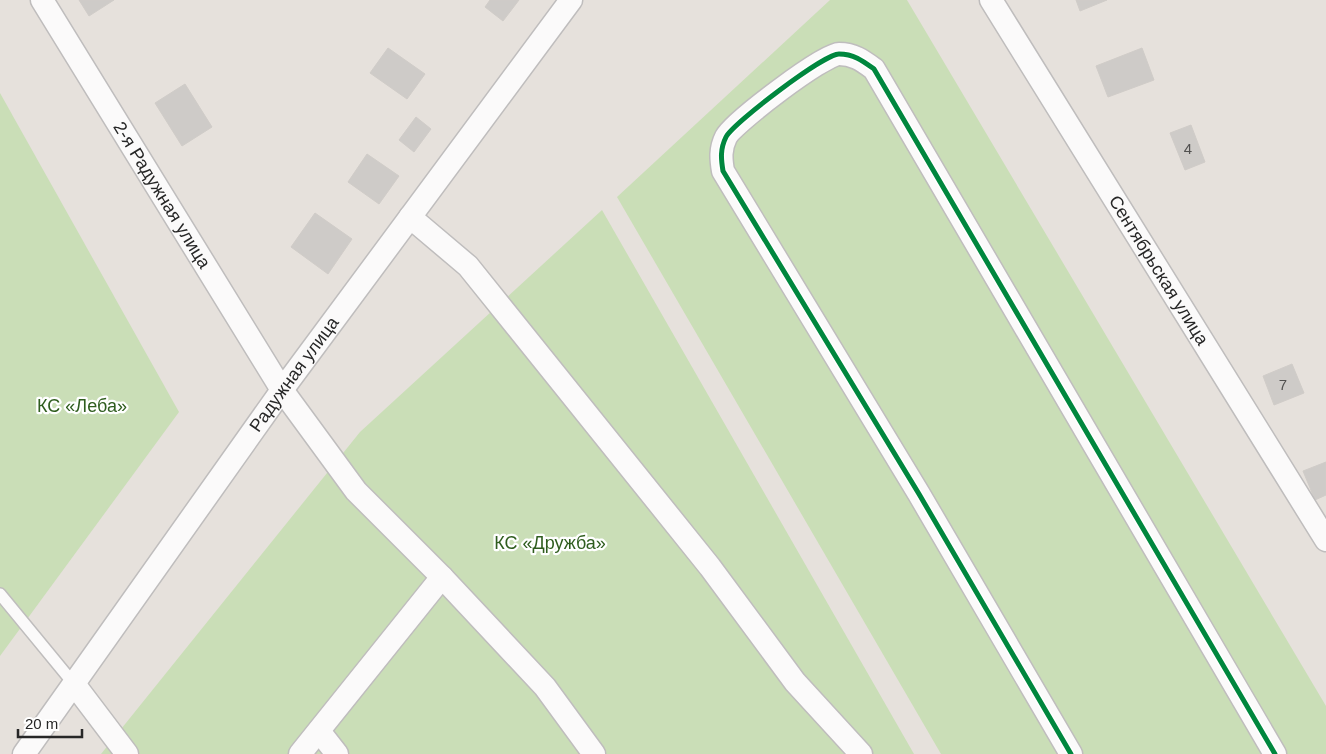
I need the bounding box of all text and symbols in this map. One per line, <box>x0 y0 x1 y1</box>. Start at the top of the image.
street label: 2-я Радужная улица <box>109 118 215 273</box>
house number: 4 <box>1184 140 1192 157</box>
street label: Сентябрьская улица <box>1105 192 1213 350</box>
street label: Радужная улица <box>246 312 343 436</box>
house number: 7 <box>1279 376 1287 393</box>
park label: КС «Леба» <box>37 396 127 416</box>
park label: КС «Дружба» <box>494 533 606 553</box>
scale bar <box>18 706 81 738</box>
text: 20 m <box>25 715 58 732</box>

